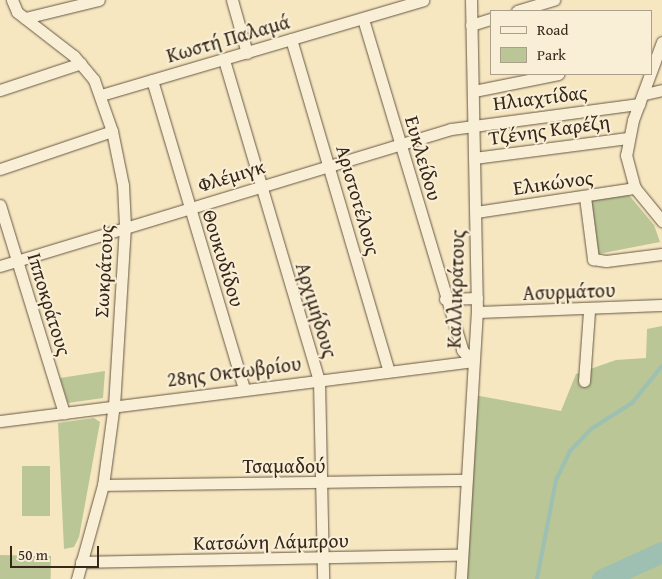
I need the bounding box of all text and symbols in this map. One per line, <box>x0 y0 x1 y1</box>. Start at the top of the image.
street label: Κωστή Παλαμά <box>163 9 293 67</box>
legend <box>490 10 652 75</box>
text: Road <box>537 19 568 40</box>
text: Park <box>537 44 566 65</box>
street label: Ηλιαχτίδας <box>492 79 588 115</box>
street label: Τζένης Καρέζη <box>487 109 611 149</box>
street label: Ευκλείδου <box>400 113 448 203</box>
street label: Αριστοτέλους <box>332 142 386 258</box>
street label: Φλέμιγκ <box>195 153 267 197</box>
street label: Ελικώνος <box>512 165 594 199</box>
street label: Θουκυδίδου <box>198 207 250 309</box>
street label: Σωκράτους <box>89 224 117 318</box>
street label: Καλλικράτους <box>441 229 469 349</box>
street label: Ιπποκράτους <box>23 250 77 358</box>
street label: Αρχιμήδους <box>291 259 343 361</box>
street label: Ασυρμάτου <box>522 277 616 305</box>
street label: 28ης Οκτωβρίου <box>165 351 303 391</box>
street label: Τσαμαδού <box>243 453 325 477</box>
street label: Κατσώνη Λάμπρου <box>193 528 349 554</box>
scale bar <box>12 536 101 568</box>
text: 50 m <box>18 544 48 565</box>

